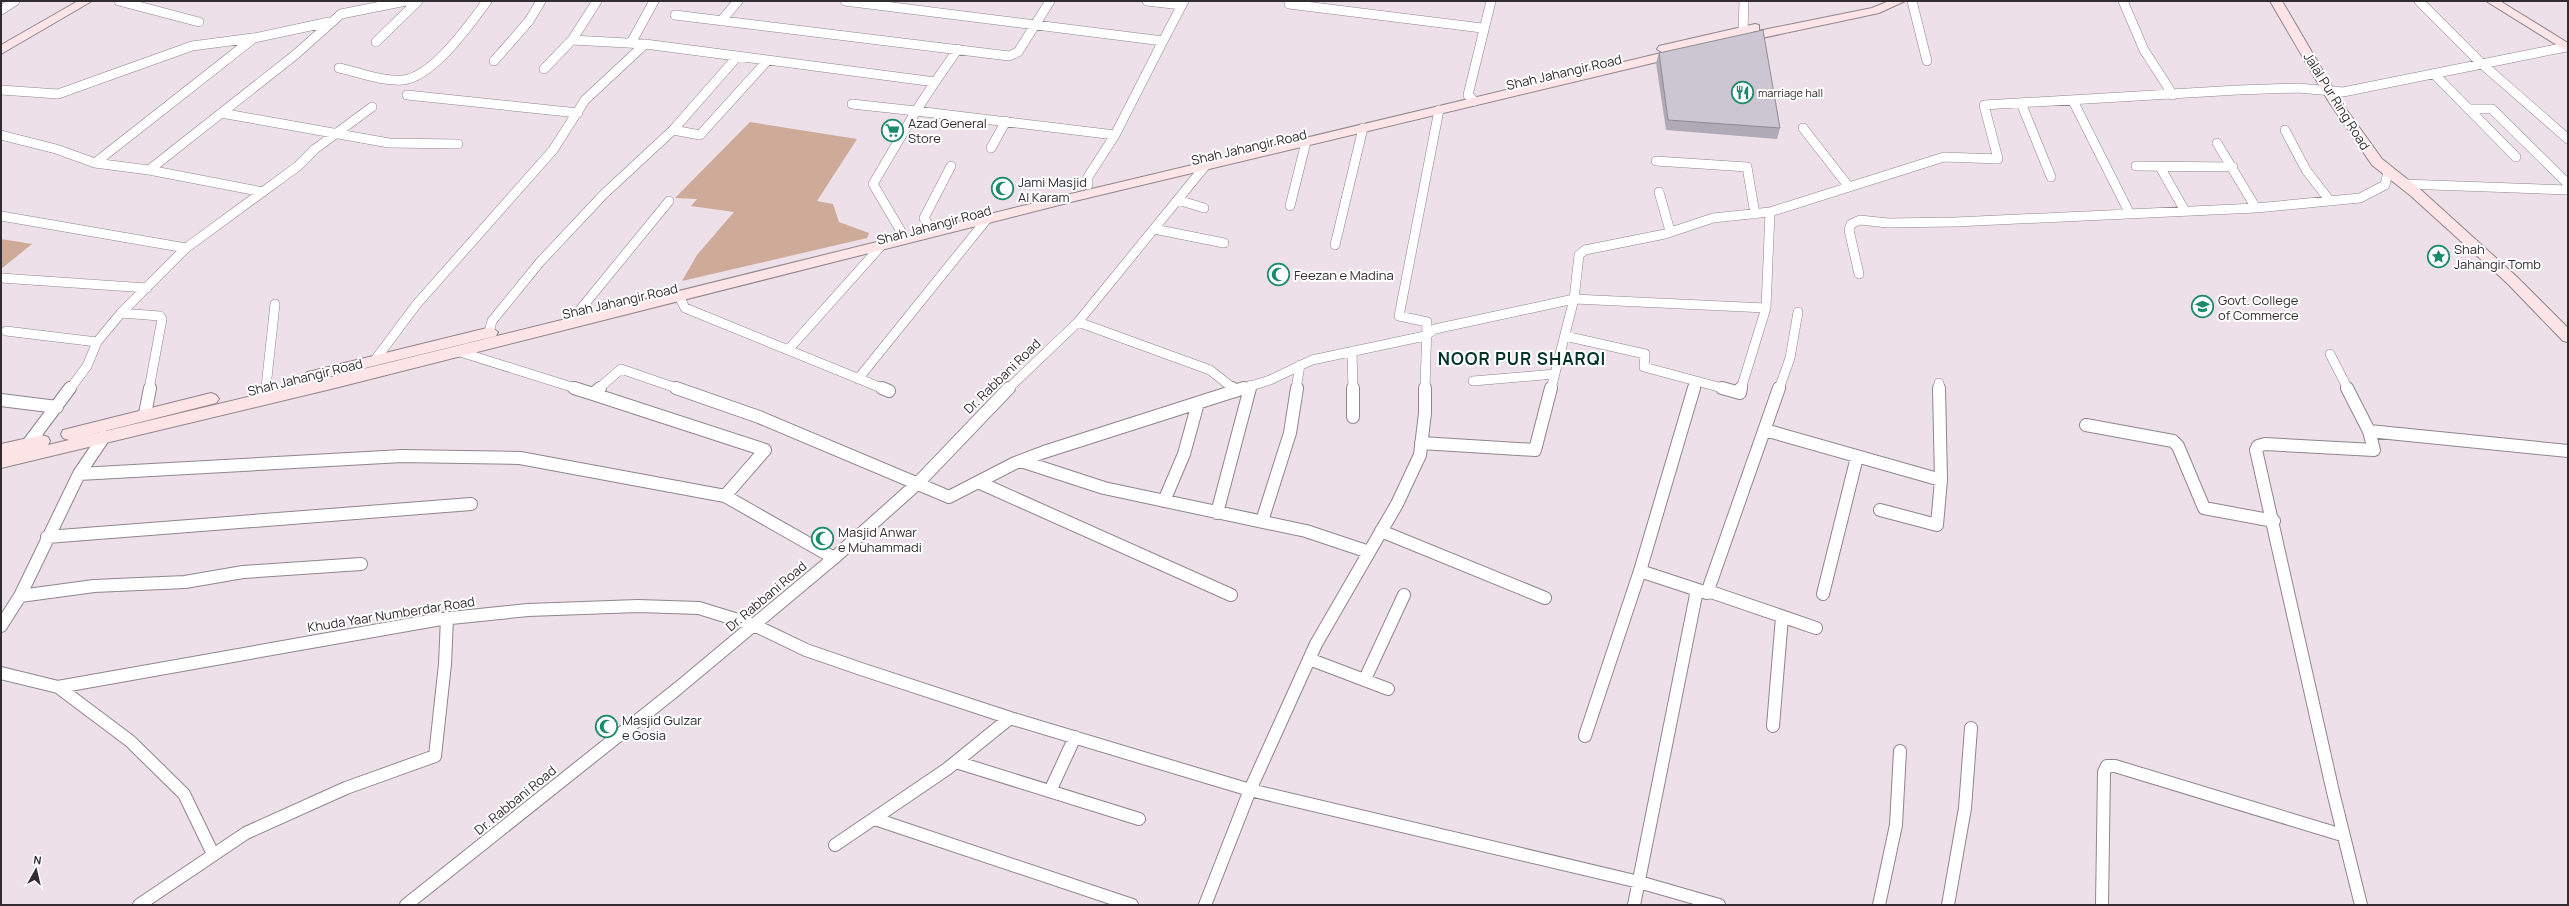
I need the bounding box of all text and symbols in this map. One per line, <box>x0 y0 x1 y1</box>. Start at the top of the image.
street label: Jalal Pur Ring Road <box>2300 49 2374 153</box>
street label: Shah Jahangir Road <box>1504 50 1624 94</box>
restaurant icon: marriage hall <box>1729 79 1755 105</box>
place label: marriage hall <box>1758 85 1823 100</box>
place label: Azad General Store <box>908 114 987 147</box>
supermarket icon: Azad General Store <box>879 117 905 143</box>
street label: Shah Jahangir Road <box>1189 125 1309 169</box>
place label: Jami Masjid Al Karam <box>1018 173 1087 206</box>
mosque icon: Jami Masjid Al Karam <box>990 176 1016 202</box>
street label: Shah Jahangir Road <box>875 201 993 249</box>
place label: Shah Jahangir Tomb <box>2454 240 2541 273</box>
place icon: Shah Jahangir Tomb <box>2426 243 2452 269</box>
mosque icon: Feezan e Madina <box>1265 262 1291 288</box>
place label: Feezan e Madina <box>1294 266 1394 284</box>
street label: Shah Jahangir Road <box>560 279 680 323</box>
place label: Govt. College of Commerce <box>2218 291 2299 324</box>
school or university icon: Govt. College of Commerce <box>2189 294 2215 320</box>
street label: Dr. Rabbani Road <box>960 335 1044 417</box>
district label: NOOR PUR SHARQI <box>1438 347 1606 370</box>
street label: Shah Jahangir Road <box>246 354 364 400</box>
place label: Masjid Anwar e Muhammadi <box>838 523 922 556</box>
mosque icon: Masjid Anwar e Muhammadi <box>809 526 835 552</box>
street label: Dr. Rabbani Road <box>722 557 810 635</box>
street label: Khuda Yaar Numberdar Road <box>306 592 476 636</box>
place label: Masjid Gulzar e Gosia <box>622 711 702 744</box>
mosque icon: Masjid Gulzar e Gosia <box>593 714 619 740</box>
street label: Dr. Rabbani Road <box>470 761 560 839</box>
north arrow <box>16 850 56 890</box>
text: N <box>33 852 43 868</box>

